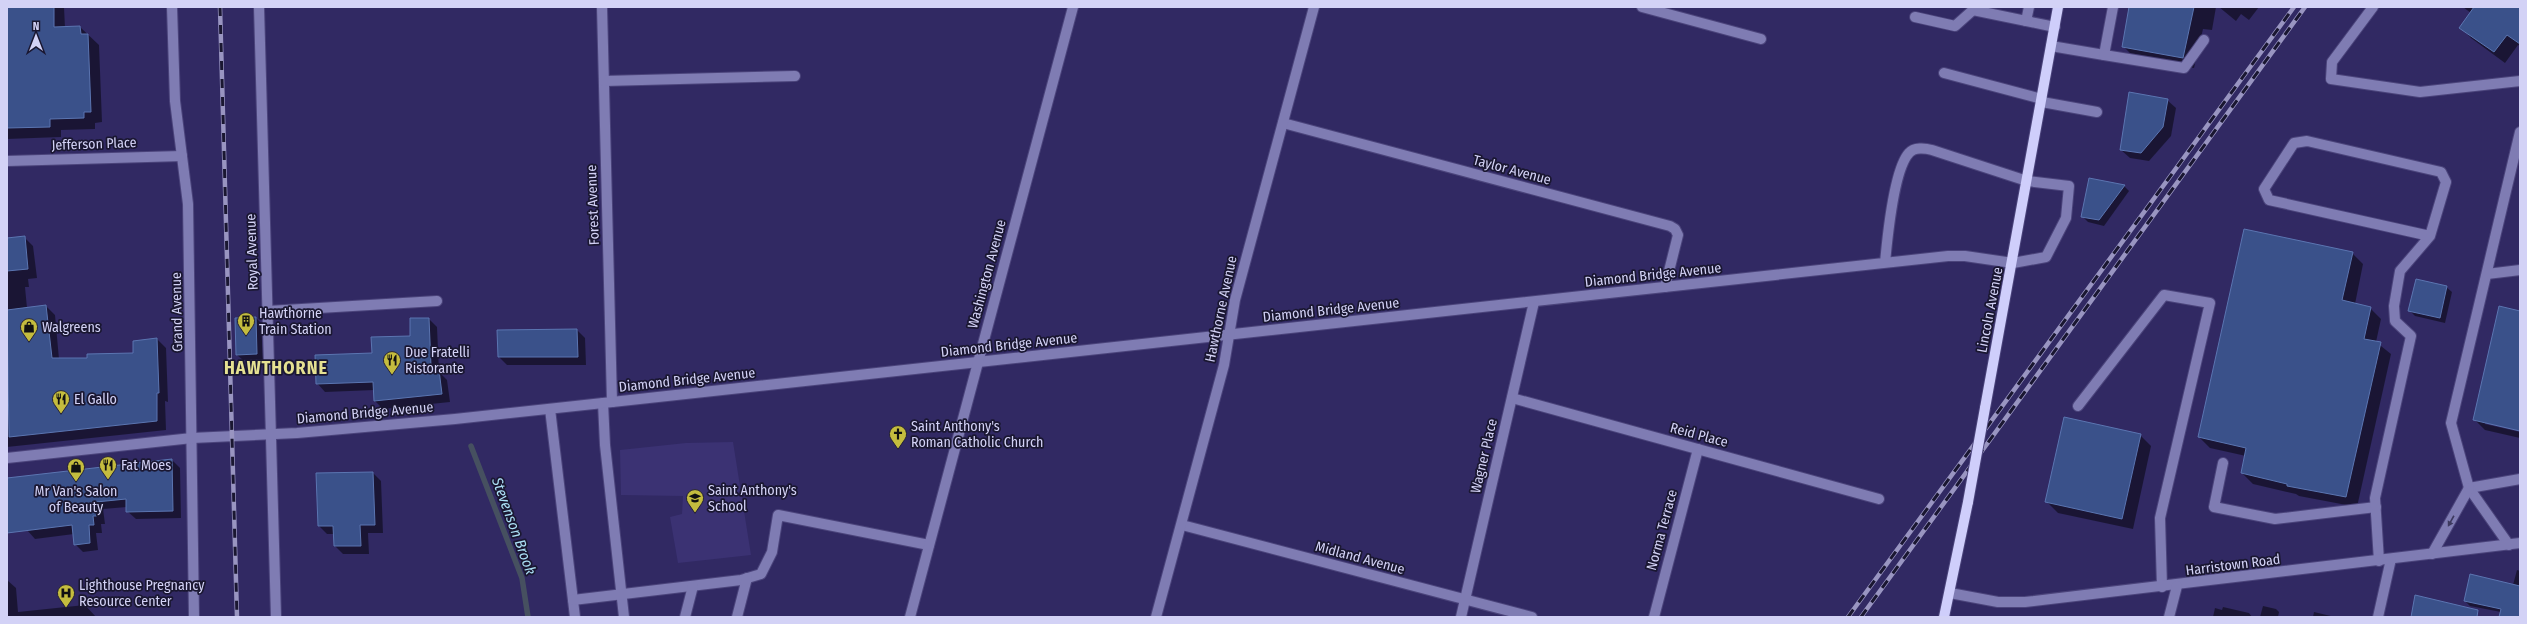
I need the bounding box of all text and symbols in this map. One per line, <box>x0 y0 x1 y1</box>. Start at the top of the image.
north arrow <box>16 16 56 56</box>
text: N <box>33 20 39 33</box>
street label: Jefferson Place <box>51 134 137 154</box>
street label: Taylor Avenue <box>1471 151 1553 189</box>
street label: Forest Avenue <box>583 164 603 245</box>
street label: Royal Avenue <box>242 213 262 291</box>
street label: Washington Avenue <box>964 218 1010 330</box>
street label: Hawthorne Avenue <box>1201 254 1241 364</box>
street label: Diamond Bridge Avenue <box>1584 259 1722 291</box>
street label: Lincoln Avenue <box>1973 266 2007 354</box>
street label: Grand Avenue <box>168 272 186 352</box>
street label: Diamond Bridge Avenue <box>1262 294 1400 326</box>
place label: Hawthorne Train Station <box>259 305 332 338</box>
building icon: Hawthorne Train Station <box>236 311 256 336</box>
shop icon: Walgreens <box>19 317 39 342</box>
place label: Walgreens <box>42 319 101 336</box>
street label: Diamond Bridge Avenue <box>940 329 1078 361</box>
place label: Due Fratelli Ristorante <box>405 344 470 377</box>
restaurant icon: Due Fratelli Ristorante <box>382 350 402 375</box>
district label: HAWTHORNE <box>224 357 328 379</box>
street label: Diamond Bridge Avenue <box>618 364 756 396</box>
restaurant icon: El Gallo <box>51 389 71 414</box>
place label: El Gallo <box>74 391 117 408</box>
street label: Diamond Bridge Avenue <box>296 399 434 427</box>
street label: Wagner Place <box>1467 417 1501 495</box>
place label: Saint Anthony's Roman Catholic Church <box>911 418 1043 451</box>
street label: Reid Place <box>1668 419 1730 451</box>
church icon: Saint Anthony's Roman Catholic Church <box>888 424 908 449</box>
restaurant icon: Fat Moes <box>98 455 118 480</box>
shop icon: Mr Van's Salon of Beauty <box>66 457 86 482</box>
place label: Fat Moes <box>121 457 171 474</box>
water label: Stevenson Brook <box>488 474 540 578</box>
place label: Saint Anthony's School <box>708 482 797 515</box>
place label: Mr Van's Salon of Beauty <box>35 483 117 516</box>
school or university icon: Saint Anthony's School <box>685 488 705 513</box>
street label: Norma Terrace <box>1643 488 1681 572</box>
one-way arrow <box>2447 515 2454 527</box>
street label: Midland Avenue <box>1314 538 1407 578</box>
street label: Harristown Road <box>2185 551 2281 579</box>
place label: Lighthouse Pregnancy Resource Center <box>79 577 205 610</box>
hospital icon: Lighthouse Pregnancy Resource Center <box>56 583 76 608</box>

